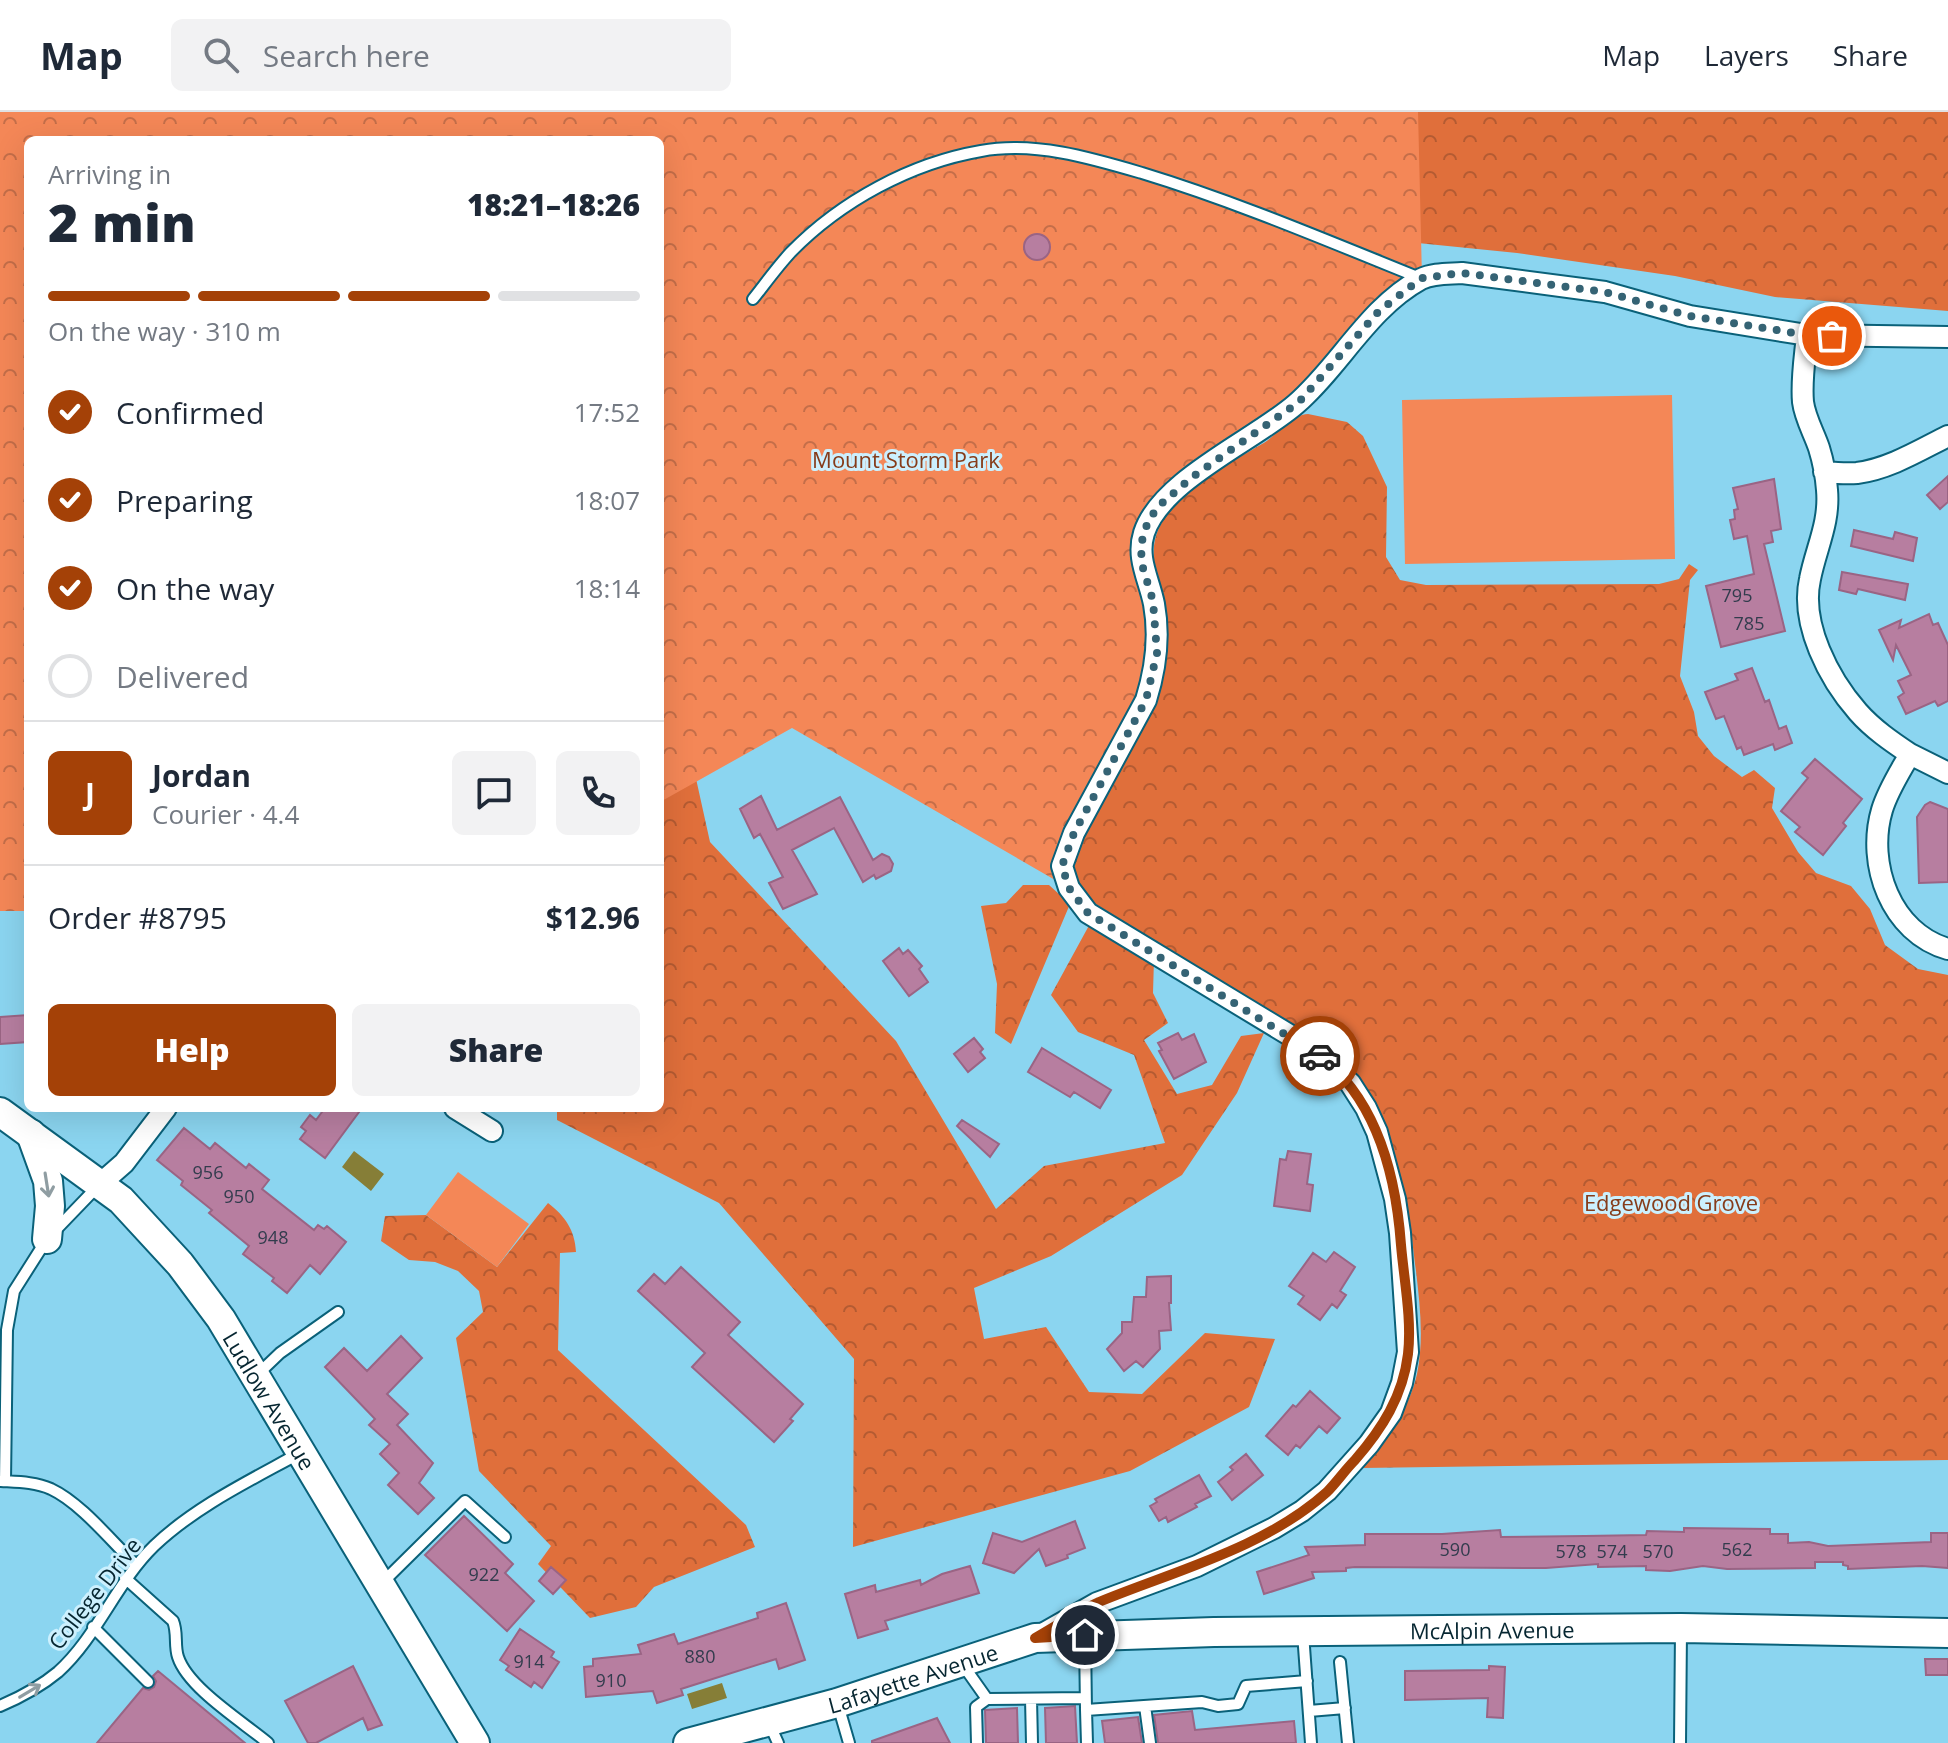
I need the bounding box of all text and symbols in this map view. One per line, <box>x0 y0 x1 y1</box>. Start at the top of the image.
search box <box>171 19 731 91</box>
text: Map <box>40 29 123 81</box>
icon: search <box>199 33 243 77</box>
text: Search here <box>263 35 430 76</box>
text: Map <box>1602 36 1660 74</box>
text: Layers <box>1704 36 1789 74</box>
text: Share <box>1833 36 1908 74</box>
text: Arriving in <box>48 156 171 192</box>
text: 18:21–18:26 <box>467 184 640 225</box>
text: 2 min <box>48 186 196 257</box>
pin <box>1798 302 1866 370</box>
text: On the way · 310 m <box>48 313 281 349</box>
icon: bag <box>1810 314 1854 358</box>
icon: check <box>48 390 92 434</box>
text: Confirmed <box>116 392 264 433</box>
text: 17:52 <box>574 394 640 430</box>
park label: Mount Storm Park <box>812 444 1000 474</box>
icon: check <box>48 478 92 522</box>
text: Preparing <box>116 480 253 521</box>
text: 18:07 <box>574 482 640 518</box>
icon: check <box>48 566 92 610</box>
text: On the way <box>116 568 274 609</box>
text: 18:14 <box>574 570 640 606</box>
house number: 795 <box>1722 583 1752 607</box>
house number: 785 <box>1734 611 1764 635</box>
text: Delivered <box>116 656 249 697</box>
button: chat <box>452 751 536 835</box>
button: phone <box>556 751 640 835</box>
text: Jordan <box>152 755 251 796</box>
text: J <box>85 773 95 814</box>
text: Courier · 4.4 <box>152 796 299 832</box>
text: Order #8795 <box>48 897 227 938</box>
text: $12.96 <box>546 897 640 938</box>
button: Help <box>48 1004 336 1096</box>
button: Share <box>352 1004 640 1096</box>
courier <box>1280 1016 1360 1096</box>
icon: car <box>1298 1034 1342 1078</box>
house number: 956 <box>193 1160 223 1184</box>
one-way arrow <box>40 1172 55 1197</box>
house number: 950 <box>224 1184 254 1208</box>
park label: Edgewood Grove <box>1584 1187 1758 1217</box>
house number: 948 <box>258 1225 288 1249</box>
street label: Ludlow Avenue <box>217 1325 323 1475</box>
street label: College Drive <box>41 1531 147 1655</box>
house number: 590 <box>1440 1537 1470 1561</box>
house number: 562 <box>1722 1537 1752 1561</box>
house number: 578 <box>1556 1539 1586 1563</box>
house number: 574 <box>1597 1539 1627 1563</box>
house number: 570 <box>1643 1539 1673 1563</box>
house number: 922 <box>469 1562 499 1586</box>
pin <box>1051 1601 1119 1669</box>
icon: home <box>1063 1613 1107 1657</box>
street label: McAlpin Avenue <box>1410 1614 1575 1645</box>
street label: Lafayette Avenue <box>825 1636 1002 1720</box>
house number: 880 <box>685 1644 715 1668</box>
house number: 914 <box>514 1649 544 1673</box>
house number: 910 <box>596 1668 626 1692</box>
one-way arrow <box>19 1682 41 1699</box>

